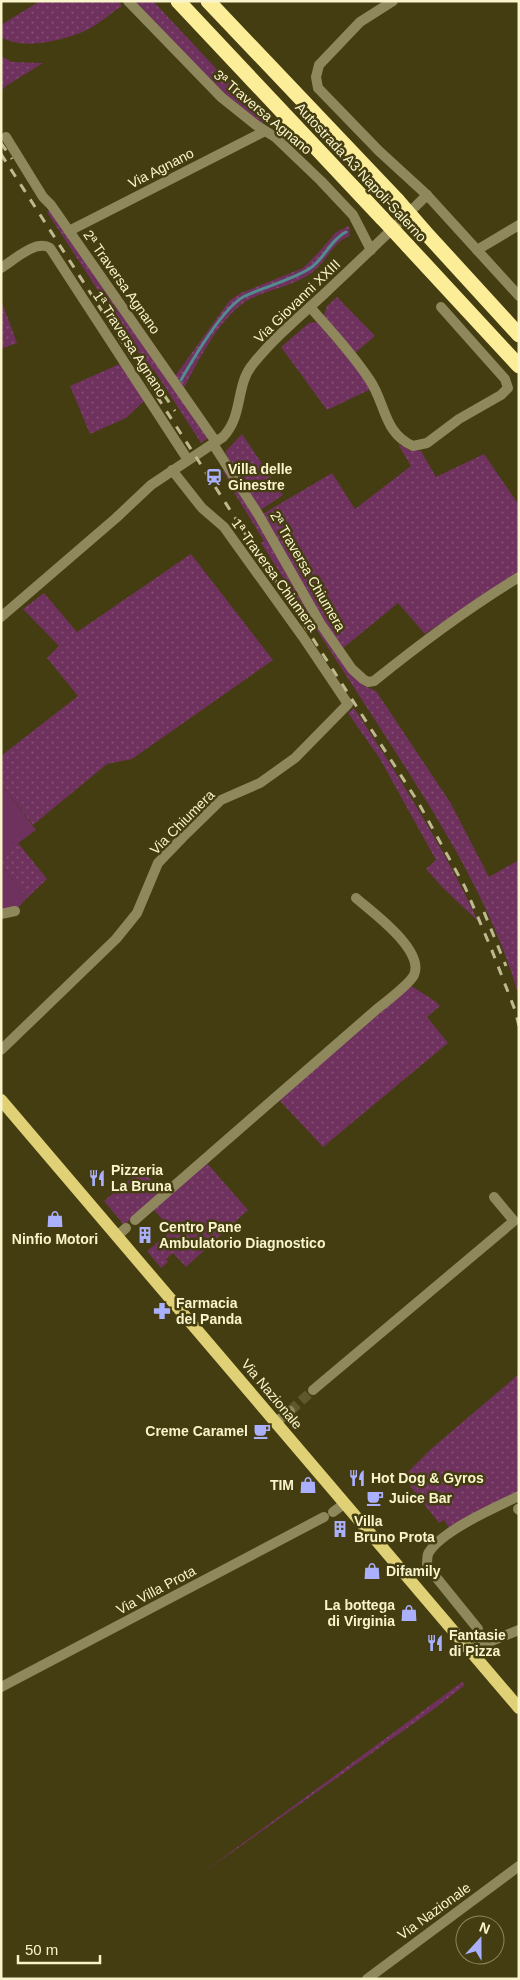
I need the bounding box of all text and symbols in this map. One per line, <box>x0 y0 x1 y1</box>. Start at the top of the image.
street label: 3ª Traversa Agnano <box>211 66 315 158</box>
street label: Autostrada A3 Napoli-Salerno <box>292 99 430 245</box>
street label: Via Agnano <box>126 145 197 191</box>
street label: 2ª Traversa Agnano <box>80 227 164 337</box>
street label: Via Giovanni XXIII <box>251 256 343 346</box>
street label: 1ª Traversa Agnano <box>90 288 170 400</box>
place label: Villa delle Ginestre <box>228 461 293 493</box>
station icon: Villa delle Ginestre <box>204 467 224 487</box>
street label: 2ª Traversa Chiumera <box>267 508 349 634</box>
street label: 1ª Traversa Chiumera <box>229 515 322 635</box>
street label: Via Chiumera <box>146 786 218 858</box>
place label: Pizzeria La Bruna <box>111 1162 172 1194</box>
restaurant icon: Pizzeria La Bruna <box>87 1168 107 1188</box>
shop icon: Ninfio Motori <box>45 1209 65 1229</box>
place label: Centro Pane Ambulatorio Diagnostico <box>159 1219 325 1251</box>
building icon: Centro Pane Ambulatorio Diagnostico <box>135 1225 155 1245</box>
place label: Ninfio Motori <box>12 1231 98 1247</box>
place label: Farmacia del Panda <box>176 1295 242 1327</box>
pharmacy icon: Farmacia del Panda <box>152 1301 172 1321</box>
street label: Via Nazionale <box>238 1356 306 1432</box>
cafe icon: Creme Caramel <box>252 1421 272 1441</box>
place label: Creme Caramel <box>145 1423 248 1439</box>
restaurant icon: Hot Dog & Gyros <box>347 1468 367 1488</box>
place label: Hot Dog & Gyros <box>371 1470 484 1486</box>
shop icon: TIM <box>298 1475 318 1495</box>
place label: TIM <box>270 1477 294 1493</box>
cafe icon: Juice Bar <box>365 1488 385 1508</box>
place label: Juice Bar <box>389 1490 453 1506</box>
place label: Villa Bruno Prota <box>354 1513 435 1545</box>
building icon: Villa Bruno Prota <box>330 1519 350 1539</box>
shop icon: Difamily <box>362 1561 382 1581</box>
street label: Via Villa Prota <box>114 1562 199 1618</box>
place label: Difamily <box>386 1563 441 1579</box>
place label: La bottega di Virginia <box>324 1597 395 1629</box>
shop icon: La bottega di Virginia <box>399 1603 419 1623</box>
place label: Fantasie di Pizza <box>449 1627 506 1659</box>
restaurant icon: Fantasie di Pizza <box>425 1633 445 1653</box>
street label: Via Nazionale <box>394 1879 474 1943</box>
north arrow <box>455 1915 505 1965</box>
text: N <box>477 1919 492 1937</box>
scale bar <box>18 1932 100 1964</box>
text: 50 m <box>25 1941 58 1958</box>

